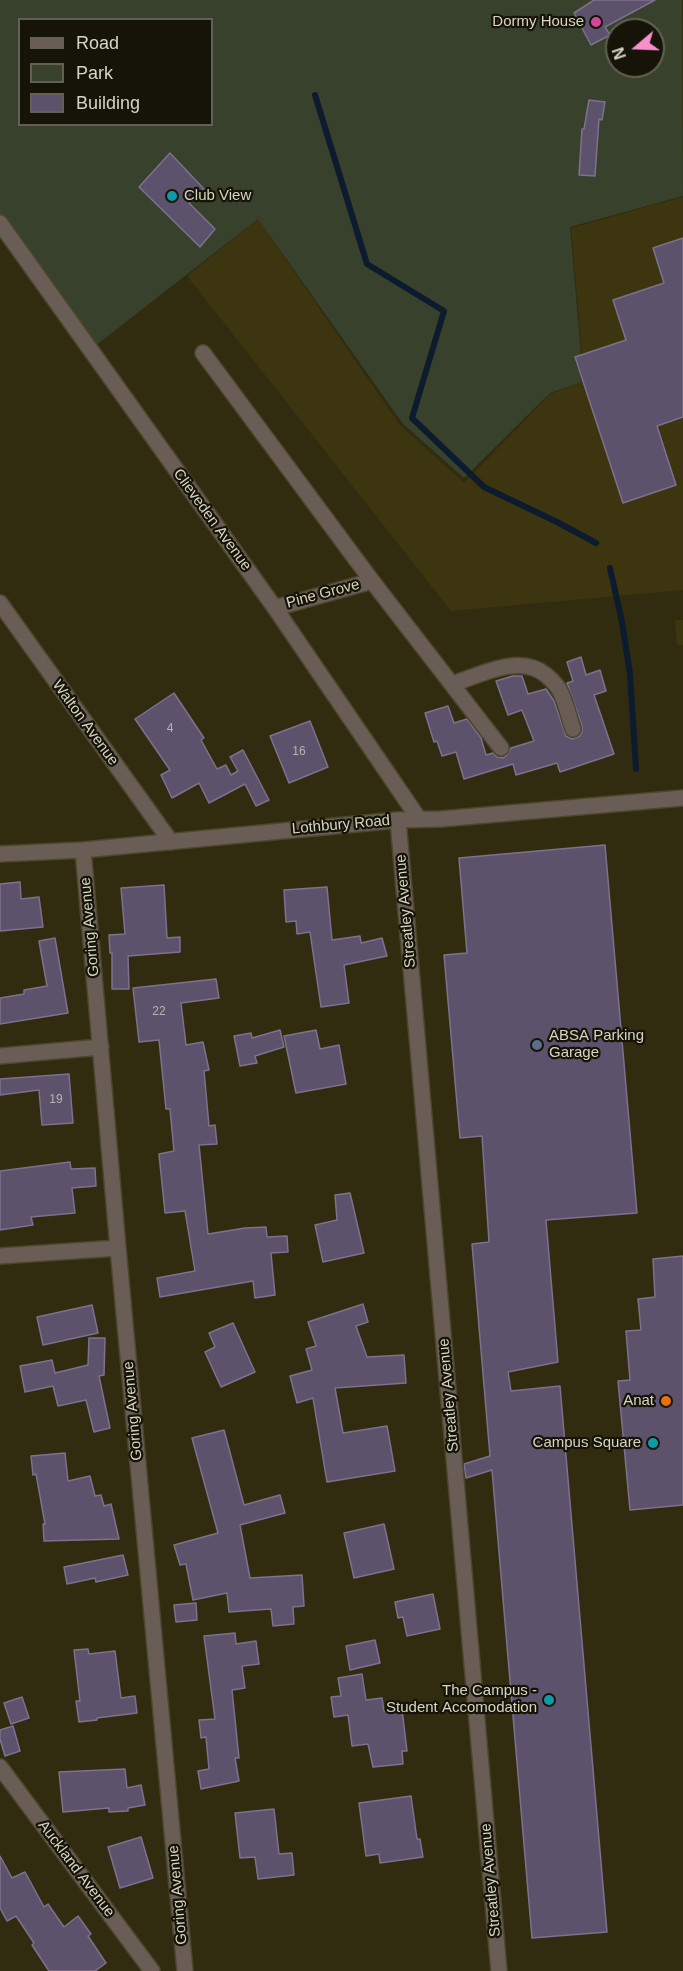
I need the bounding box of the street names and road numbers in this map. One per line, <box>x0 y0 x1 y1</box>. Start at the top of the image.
street label: Clieveden Avenue <box>169 466 255 574</box>
street label: Pine Grove <box>284 576 362 612</box>
street label: Walton Avenue <box>48 677 122 769</box>
street label: Lothbury Road <box>291 812 391 838</box>
street label: Streatley Avenue <box>392 853 420 969</box>
street label: Goring Avenue <box>77 877 103 977</box>
street label: Streatley Avenue <box>435 1337 463 1453</box>
street label: Goring Avenue <box>120 1361 146 1461</box>
street label: Auckland Avenue <box>34 1817 118 1921</box>
street label: Streatley Avenue <box>477 1822 505 1938</box>
street label: Goring Avenue <box>165 1845 191 1945</box>

